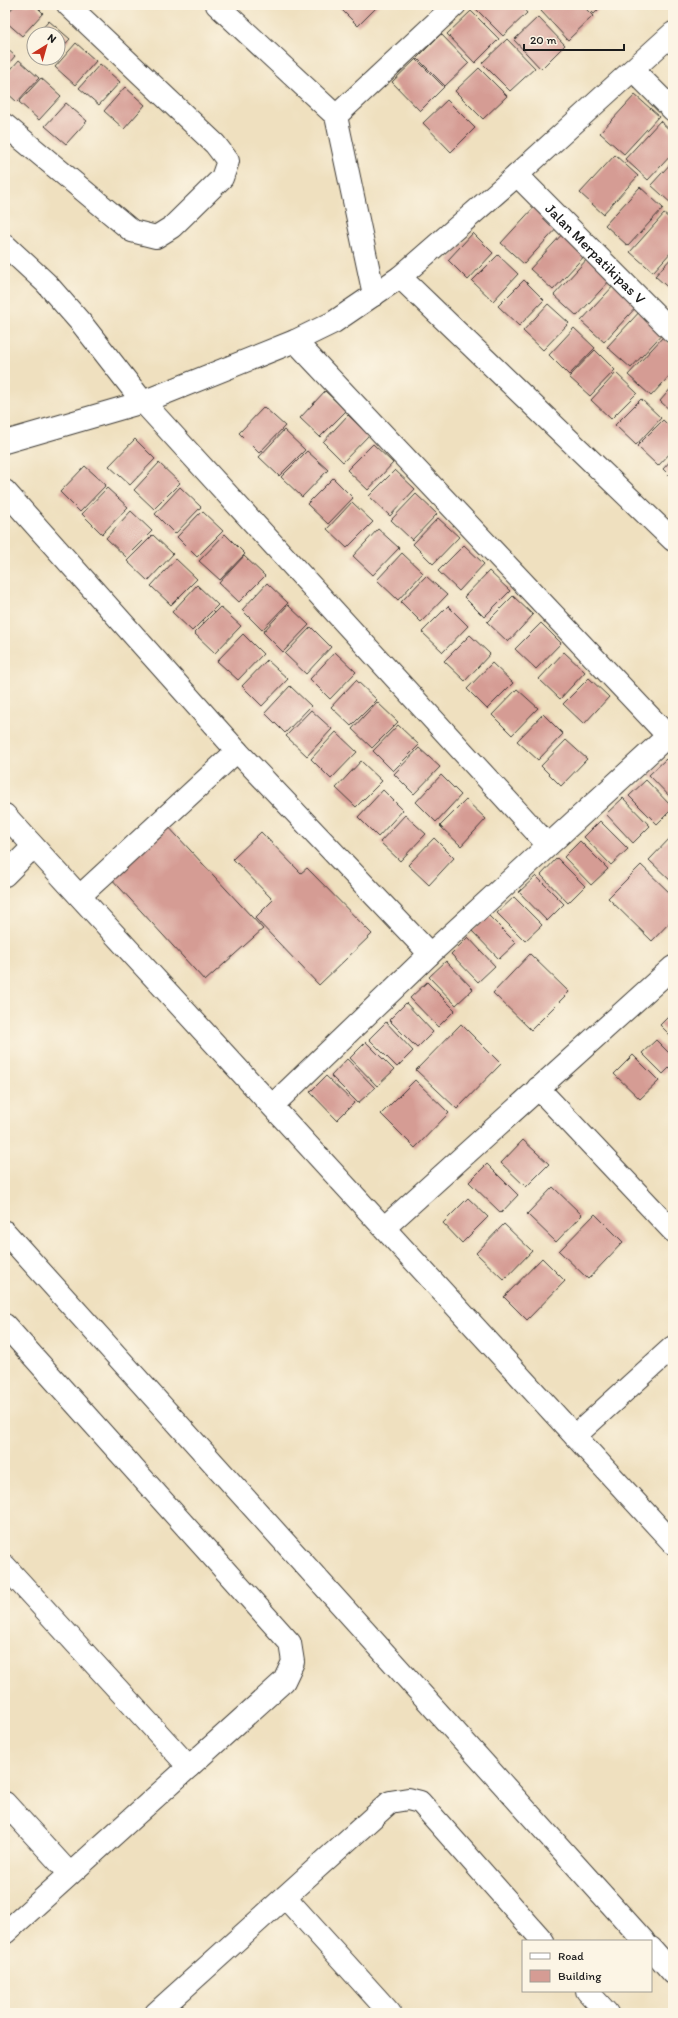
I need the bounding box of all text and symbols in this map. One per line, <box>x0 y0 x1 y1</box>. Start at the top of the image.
north arrow <box>26 26 66 66</box>
scale bar <box>524 26 624 52</box>
text: N <box>45 31 59 46</box>
text: 20 m <box>530 33 557 47</box>
street label: Jalan Merpatikipas V <box>541 200 649 308</box>
legend <box>522 1940 652 1992</box>
text: Road <box>558 1949 584 1963</box>
text: Building <box>558 1969 602 1983</box>

